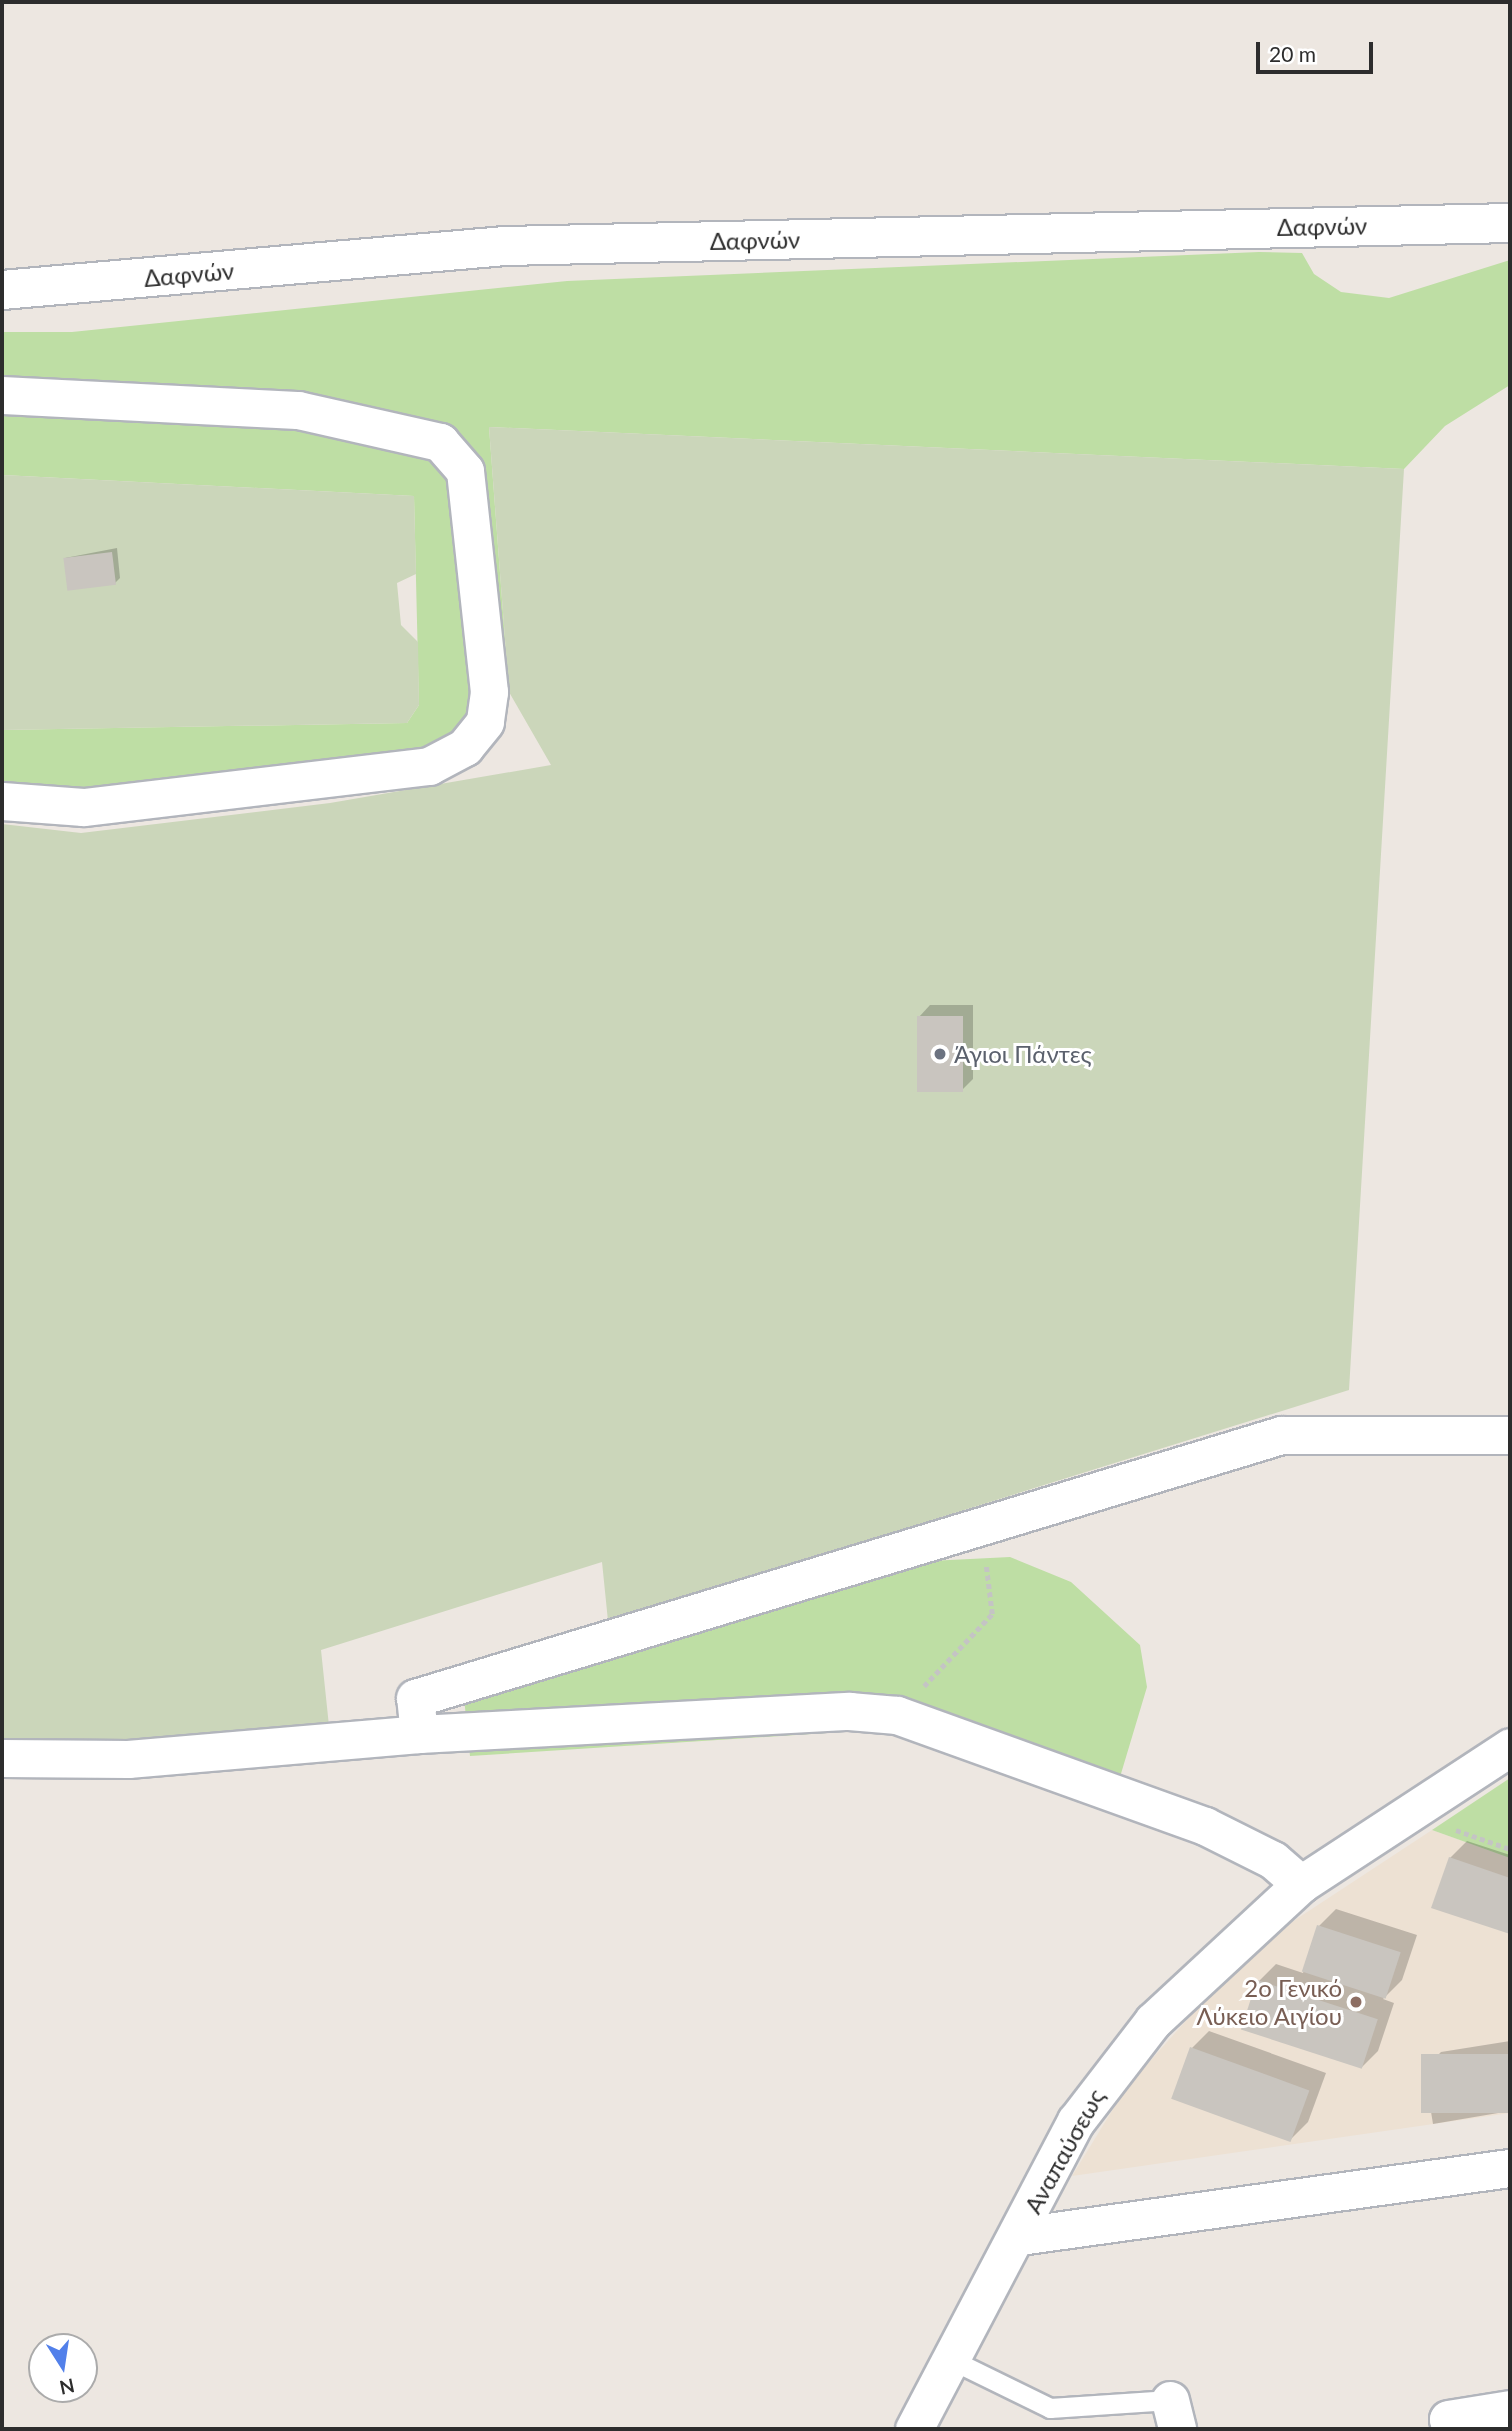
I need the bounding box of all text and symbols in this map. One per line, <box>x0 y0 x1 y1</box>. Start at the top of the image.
scale bar <box>1260 28 1377 72</box>
text: 20 m <box>1269 41 1316 66</box>
street label: Δαφνών <box>1277 211 1367 241</box>
street label: Δαφνών <box>710 225 800 255</box>
street label: Δαφνών <box>143 256 235 292</box>
place label: Άγιοι Πάντες <box>954 1040 1092 1068</box>
marker: Άγιοι Πάντες <box>932 1046 948 1062</box>
place label: 2ο Γενικό Λύκειο Αιγίου <box>1196 1974 1342 2030</box>
marker: 2ο Γενικό Λύκειο Αιγίου <box>1348 1994 1364 2010</box>
street label: Αναπαύσεως <box>1018 2084 1110 2218</box>
north arrow <box>28 2333 98 2403</box>
text: N <box>58 2374 77 2400</box>

